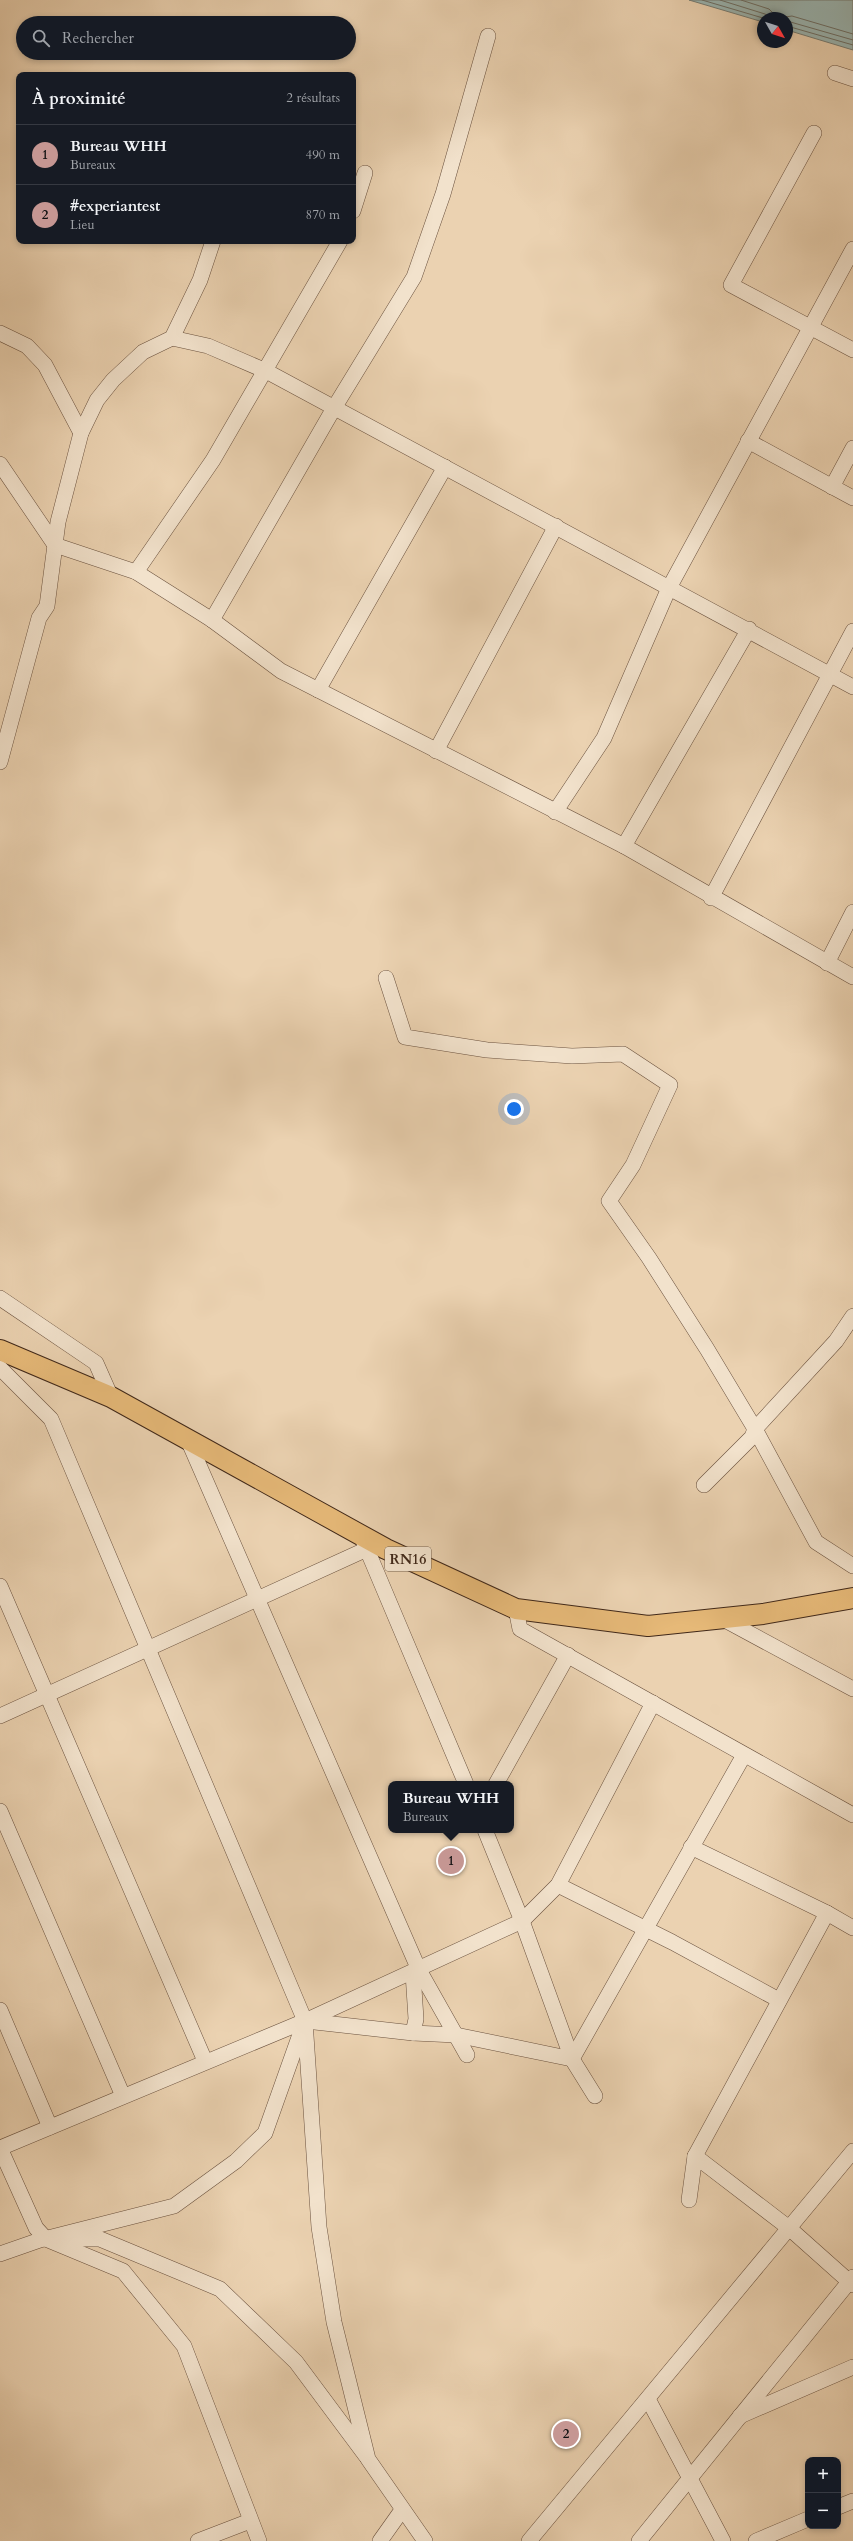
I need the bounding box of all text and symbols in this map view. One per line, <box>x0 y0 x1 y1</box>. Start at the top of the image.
north arrow <box>757 12 793 48</box>
search box <box>16 16 356 60</box>
icon: search <box>30 27 52 49</box>
text: Rechercher <box>62 28 134 48</box>
text: À proximité <box>32 87 126 110</box>
text: 2 résultats <box>286 89 340 107</box>
text: Bureau WHH <box>70 136 167 156</box>
text: 1 <box>42 146 48 164</box>
text: 490 m <box>306 146 340 164</box>
text: Bureaux <box>70 156 116 174</box>
text: #experiantest <box>70 196 160 216</box>
text: 2 <box>42 206 48 224</box>
text: 870 m <box>306 206 340 224</box>
text: Lieu <box>70 216 95 234</box>
your location <box>504 1099 524 1119</box>
road number: RN16 <box>385 1547 431 1571</box>
popup <box>388 1781 514 1833</box>
text: Bureau WHH <box>403 1788 499 1808</box>
text: Bureaux <box>403 1808 449 1826</box>
pin: 1 <box>438 1846 464 1876</box>
pin: 2 <box>553 2419 579 2449</box>
map controls <box>805 2457 841 2529</box>
button: + <box>805 2457 841 2493</box>
button: − <box>805 2493 841 2529</box>

